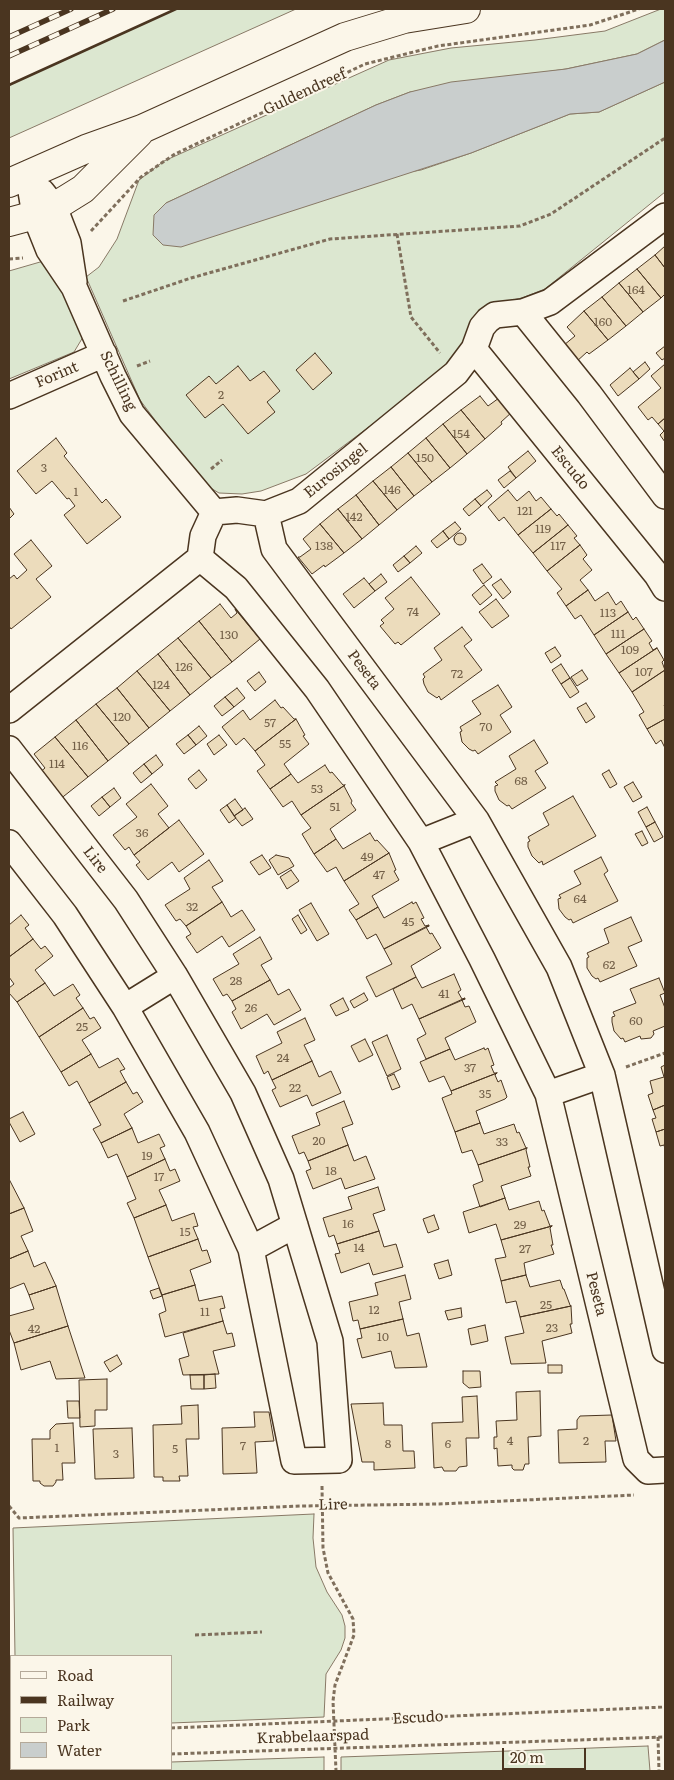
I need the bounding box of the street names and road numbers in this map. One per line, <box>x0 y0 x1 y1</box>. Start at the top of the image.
street label: Guldendreef <box>261 65 349 119</box>
street label: Schilling <box>96 348 140 414</box>
street label: Forint <box>33 358 81 392</box>
street label: Eurosingel <box>300 440 372 502</box>
street label: Escudo <box>547 442 593 494</box>
street label: Peseta <box>343 647 385 693</box>
street label: Lire <box>79 843 111 877</box>
street label: Peseta <box>582 1270 610 1318</box>
street label: Lire <box>318 1496 348 1514</box>
street label: Escudo <box>392 1708 444 1728</box>
street label: Krabbelaarspad <box>256 1726 370 1748</box>

